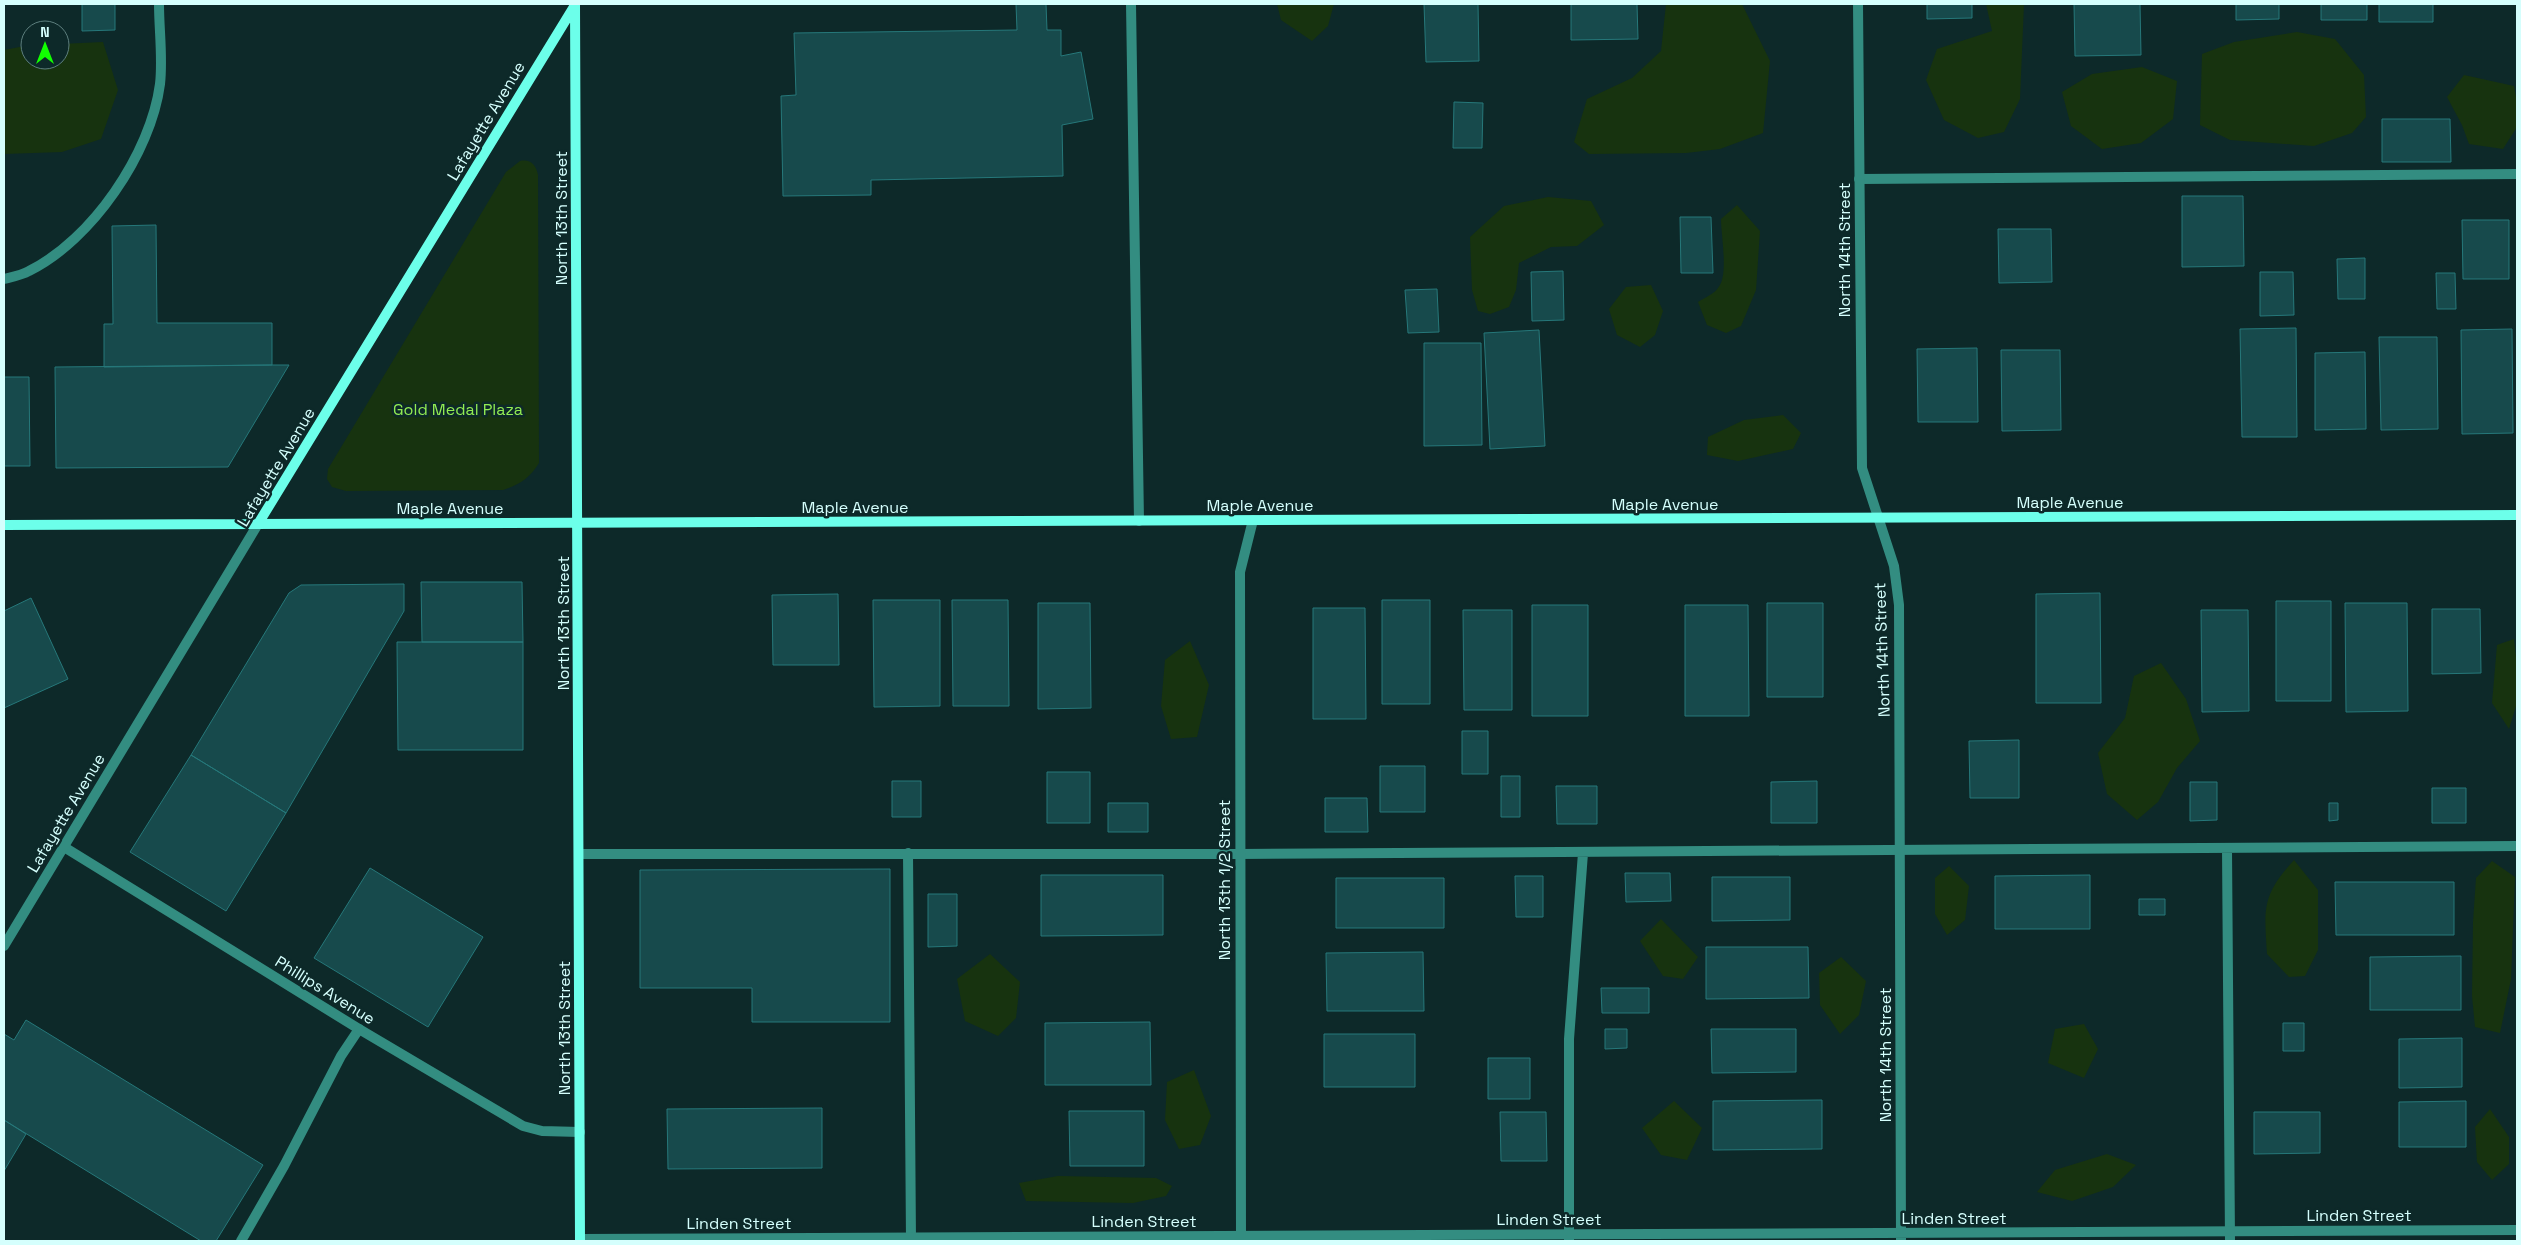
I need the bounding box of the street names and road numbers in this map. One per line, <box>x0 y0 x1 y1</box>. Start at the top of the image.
street label: Lafayette Avenue <box>442 58 530 184</box>
street label: North 13th Street <box>551 151 572 285</box>
street label: North 14th Street <box>1834 183 1855 317</box>
street label: Lafayette Avenue <box>232 404 320 530</box>
street label: Maple Avenue <box>2016 492 2124 513</box>
street label: Maple Avenue <box>1611 494 1719 515</box>
street label: Maple Avenue <box>1206 495 1314 516</box>
street label: Maple Avenue <box>801 497 909 518</box>
street label: Maple Avenue <box>396 498 504 519</box>
street label: North 13th Street <box>553 556 574 690</box>
street label: North 14th Street <box>1869 582 1895 718</box>
street label: Lafayette Avenue <box>22 750 110 876</box>
street label: North 13th 1/2 Street <box>1214 800 1235 960</box>
street label: Phillips Avenue <box>271 951 379 1029</box>
street label: North 13th Street <box>554 961 575 1095</box>
street label: North 14th Street <box>1875 988 1896 1122</box>
street label: Linden Street <box>2306 1205 2412 1226</box>
street label: Linden Street <box>1901 1208 2007 1229</box>
street label: Linden Street <box>1496 1209 1602 1230</box>
street label: Linden Street <box>1091 1211 1197 1232</box>
street label: Linden Street <box>686 1213 792 1234</box>

